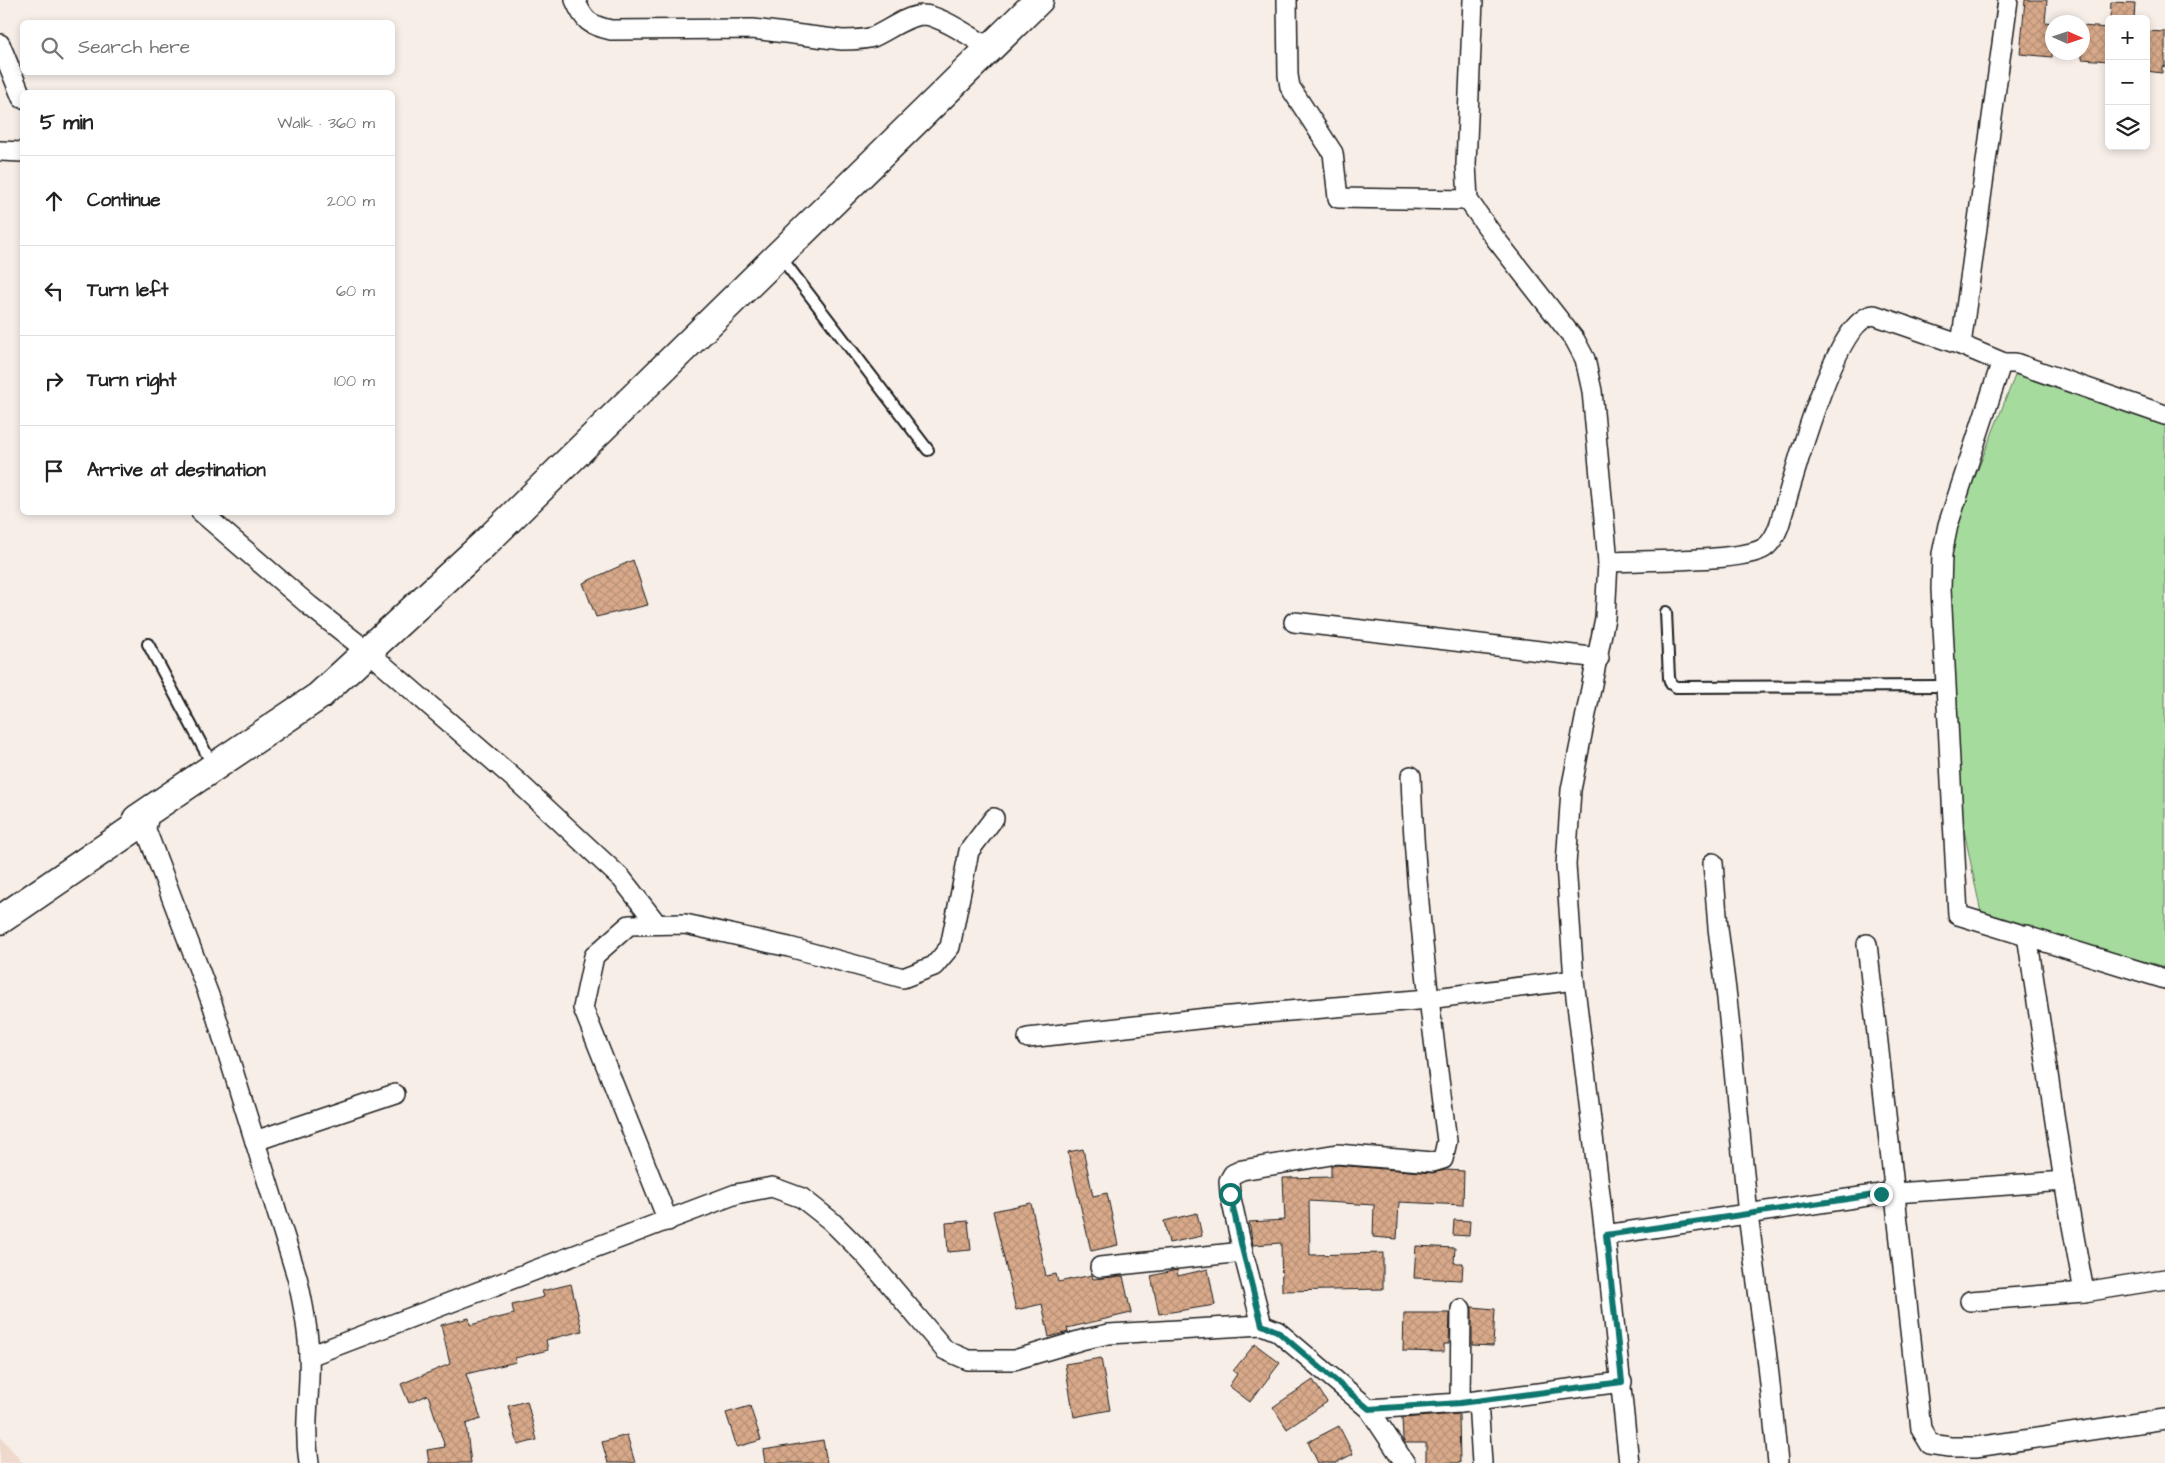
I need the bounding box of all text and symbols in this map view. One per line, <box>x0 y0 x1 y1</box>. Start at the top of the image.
north arrow <box>2045 15 2090 60</box>
map controls <box>2105 15 2150 150</box>
button: + <box>2105 15 2150 60</box>
search box <box>20 20 395 75</box>
icon: search <box>38 34 66 62</box>
text: Search here <box>78 34 190 61</box>
button: − <box>2105 60 2150 105</box>
button: layers <box>2105 105 2150 150</box>
text: 5 min <box>40 108 93 137</box>
text: Walk · 360 m <box>277 112 375 134</box>
icon: ahead <box>40 187 68 215</box>
text: Continue <box>87 187 161 214</box>
text: 200 m <box>327 190 375 212</box>
icon: left <box>40 277 68 305</box>
text: Turn left <box>87 277 168 304</box>
text: 60 m <box>336 280 375 302</box>
icon: right <box>40 367 68 395</box>
text: Turn right <box>87 367 176 394</box>
text: 100 m <box>334 370 375 392</box>
icon: arrive <box>40 457 68 485</box>
text: Arrive at destination <box>87 457 266 484</box>
route start <box>1219 1183 1242 1206</box>
route end <box>1870 1183 1893 1206</box>

